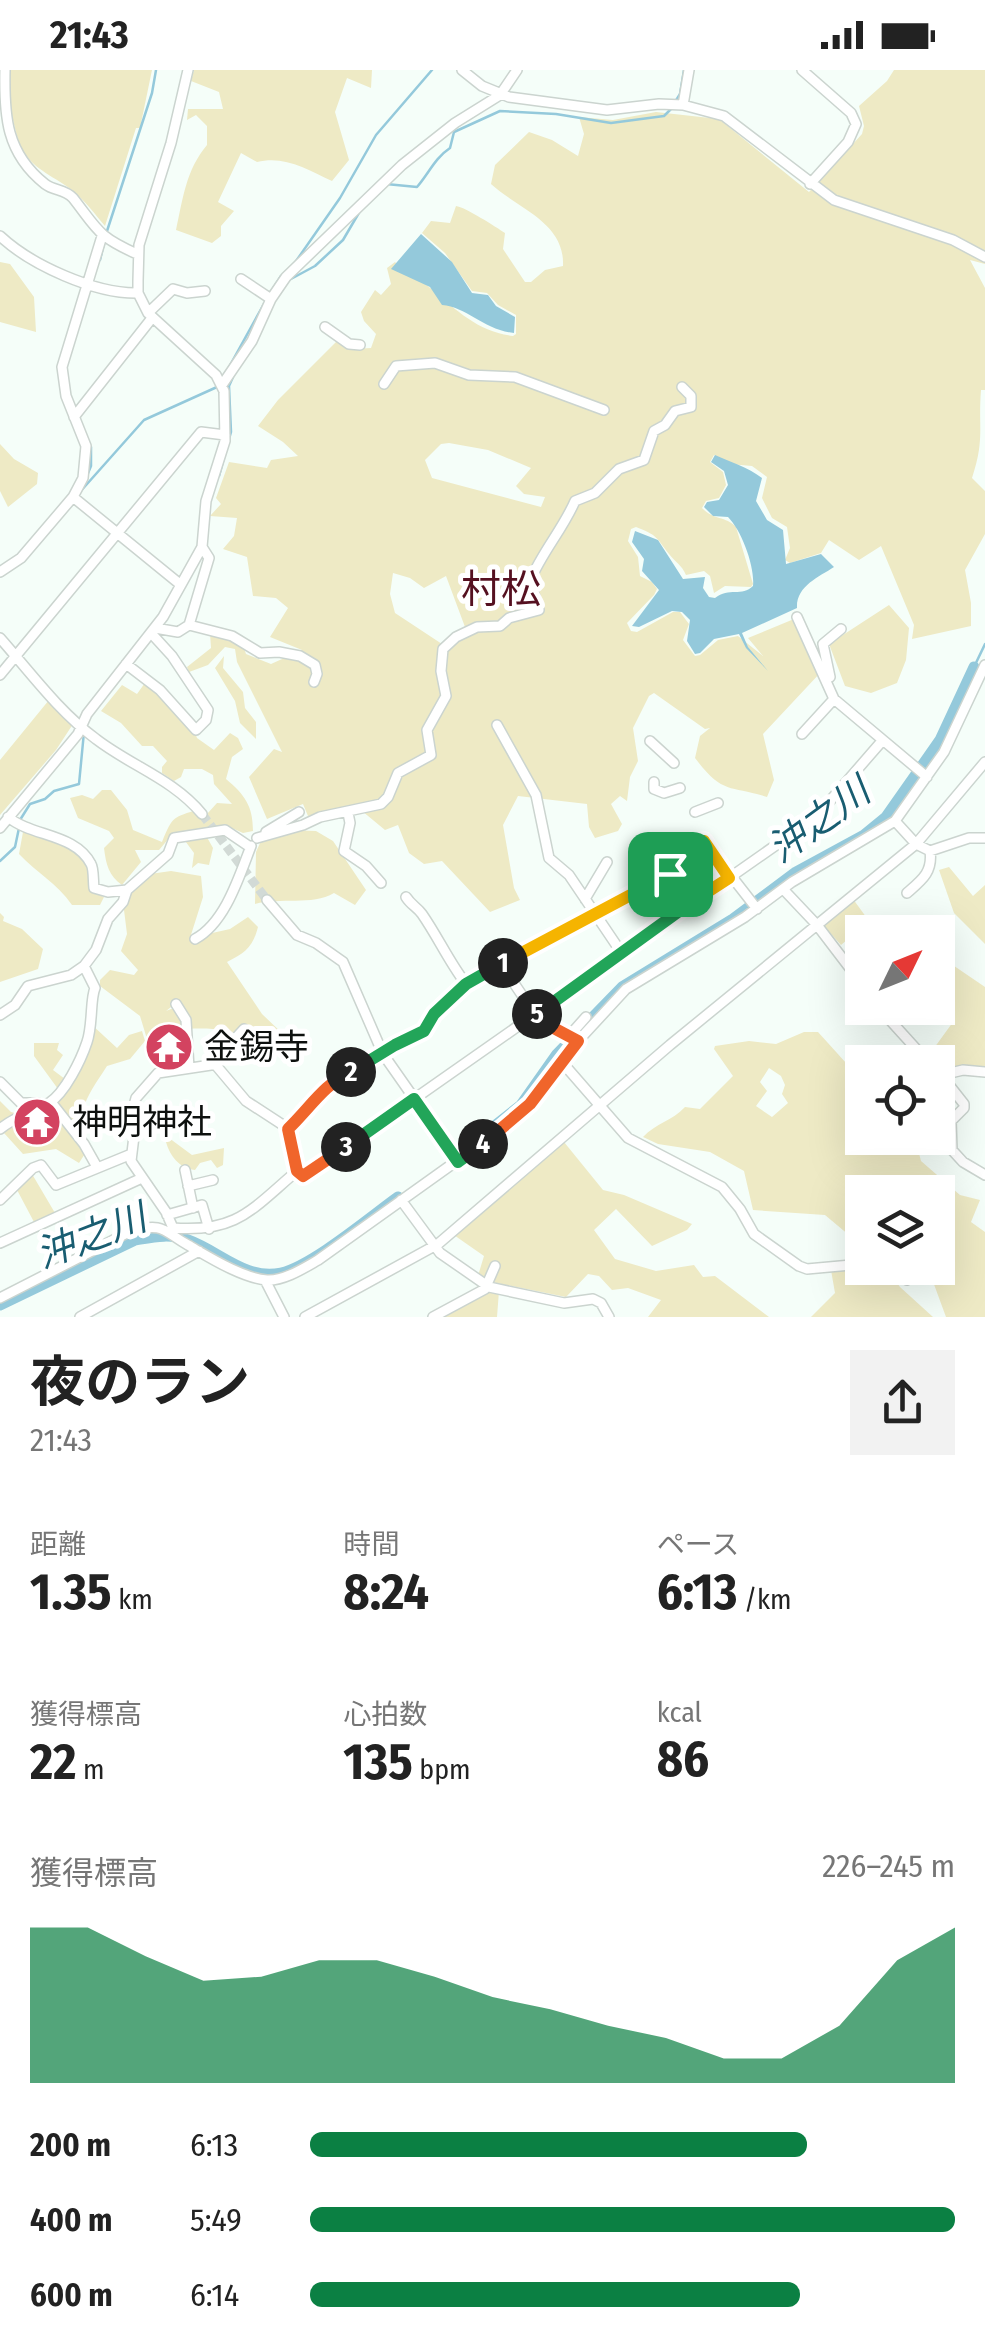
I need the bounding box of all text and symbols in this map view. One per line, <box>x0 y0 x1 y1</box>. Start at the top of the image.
text: 21:43 <box>50 12 129 58</box>
district label: 村松 <box>461 566 541 614</box>
water label: 沖之川 <box>759 766 882 872</box>
pin <box>628 832 713 917</box>
icon: arrive <box>643 847 698 902</box>
north arrow <box>845 915 955 1025</box>
map controls <box>845 915 955 1285</box>
pin: 1 <box>478 938 528 988</box>
text: 1 <box>497 946 509 979</box>
pin: 5 <box>512 989 562 1039</box>
text: 5 <box>530 997 544 1030</box>
temple icon: 金錫寺 <box>143 1021 195 1073</box>
place label: 金錫寺 <box>204 1026 309 1068</box>
button: locate <box>845 1045 955 1155</box>
pin: 2 <box>326 1047 376 1097</box>
text: 2 <box>345 1055 357 1088</box>
temple icon: 神明神社 <box>11 1096 63 1148</box>
place label: 神明神社 <box>72 1101 212 1143</box>
pin: 4 <box>458 1119 508 1169</box>
pin: 3 <box>321 1122 371 1172</box>
text: 4 <box>476 1127 490 1160</box>
text: 3 <box>339 1130 353 1163</box>
button: layers <box>845 1175 955 1285</box>
water label: 沖之川 <box>30 1193 156 1278</box>
text: 夜のラン <box>30 1350 250 1416</box>
button: share <box>850 1350 955 1455</box>
text: 21:43 <box>30 1421 92 1459</box>
text: 距離 <box>30 1528 86 1561</box>
text: 時間 <box>343 1528 399 1561</box>
text: ペース <box>657 1528 739 1561</box>
text: 1.35 <box>30 1562 112 1622</box>
text: 8:24 <box>343 1562 429 1622</box>
text: 6:13 <box>657 1562 737 1622</box>
text: km <box>112 1583 153 1616</box>
text: /km <box>737 1583 792 1616</box>
text: kcal <box>657 1696 702 1729</box>
text: 獲得標高 <box>30 1698 142 1731</box>
text: 心拍数 <box>343 1698 427 1731</box>
text: 86 <box>657 1729 709 1789</box>
text: 22 <box>30 1732 76 1792</box>
text: 135 <box>343 1732 413 1792</box>
text: m <box>76 1753 104 1786</box>
text: bpm <box>413 1753 471 1786</box>
text: 226–245 m <box>822 1847 955 1885</box>
text: 獲得標高 <box>30 1854 158 1892</box>
text: 200 m <box>30 2126 111 2164</box>
text: 6:13 <box>190 2126 238 2164</box>
text: 400 m <box>30 2201 112 2239</box>
text: 5:49 <box>190 2201 242 2239</box>
text: 600 m <box>30 2276 113 2314</box>
text: 6:14 <box>190 2276 239 2314</box>

